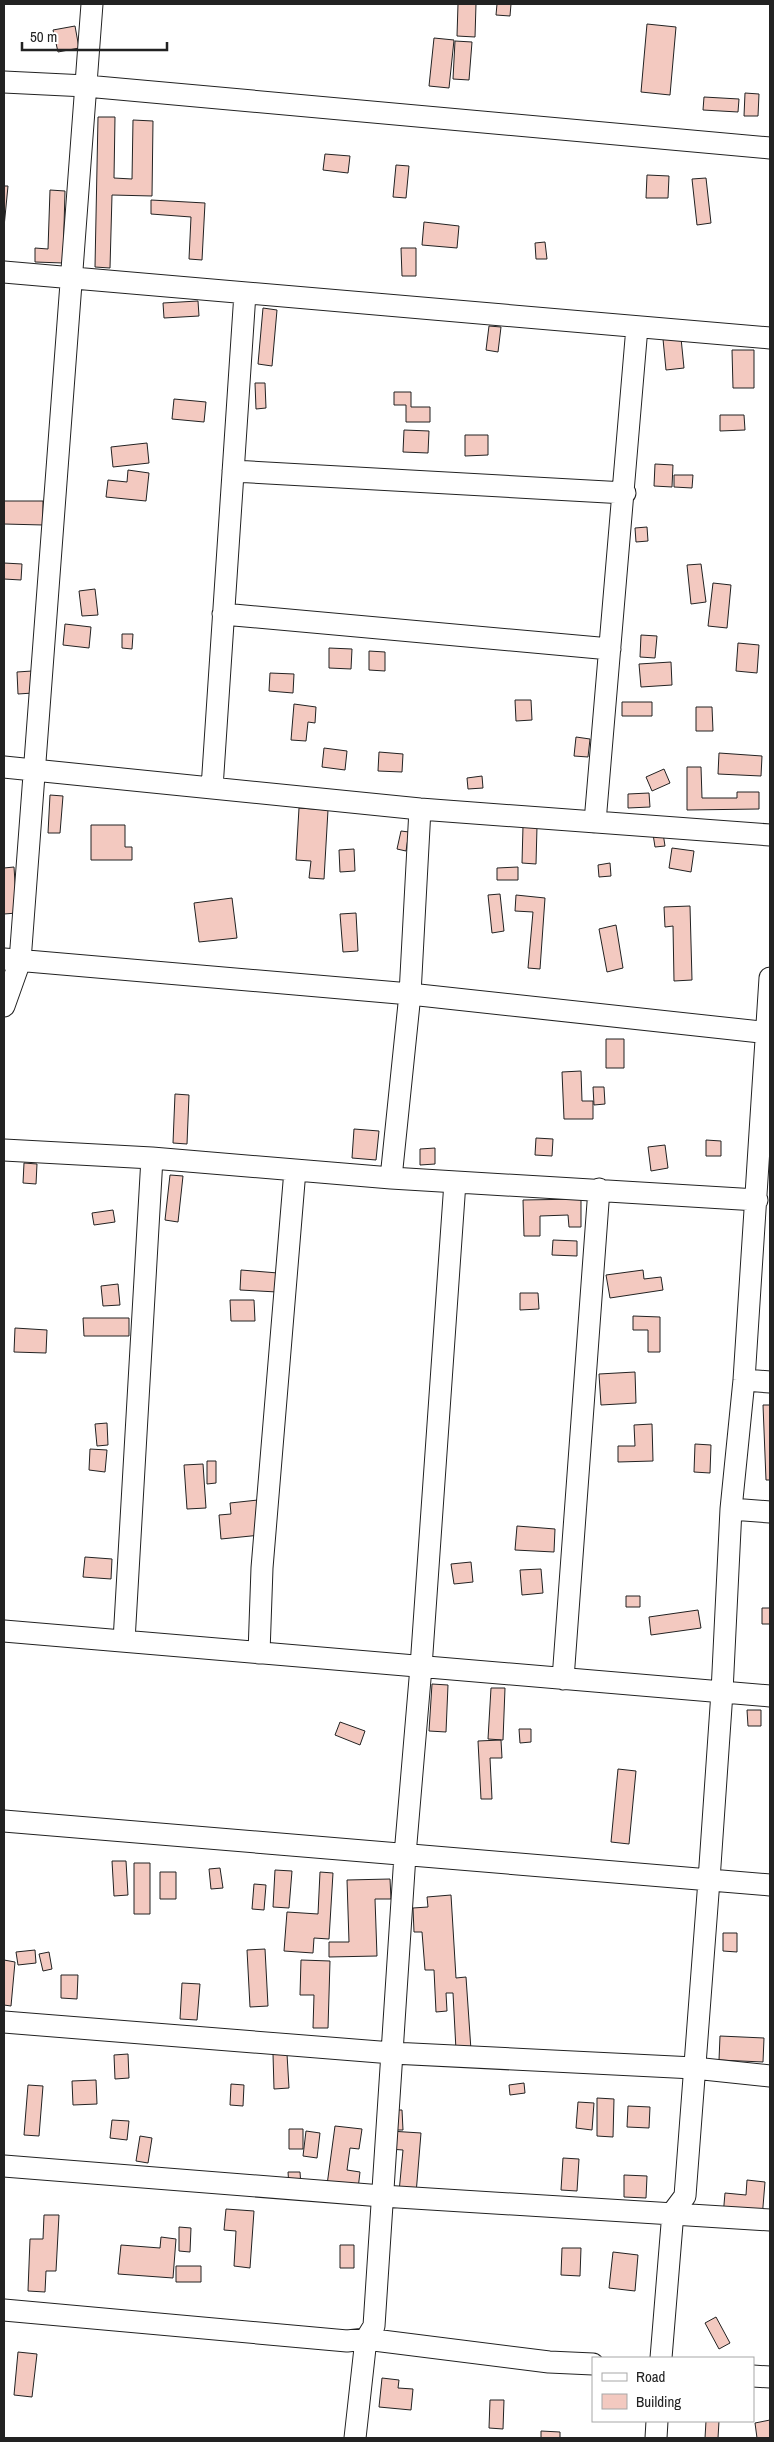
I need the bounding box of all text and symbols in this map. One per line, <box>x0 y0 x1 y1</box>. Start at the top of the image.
scale bar <box>22 20 168 52</box>
text: 50 m <box>30 26 57 47</box>
legend <box>592 2357 754 2422</box>
text: Road <box>636 2366 665 2387</box>
text: Building <box>636 2391 681 2412</box>

